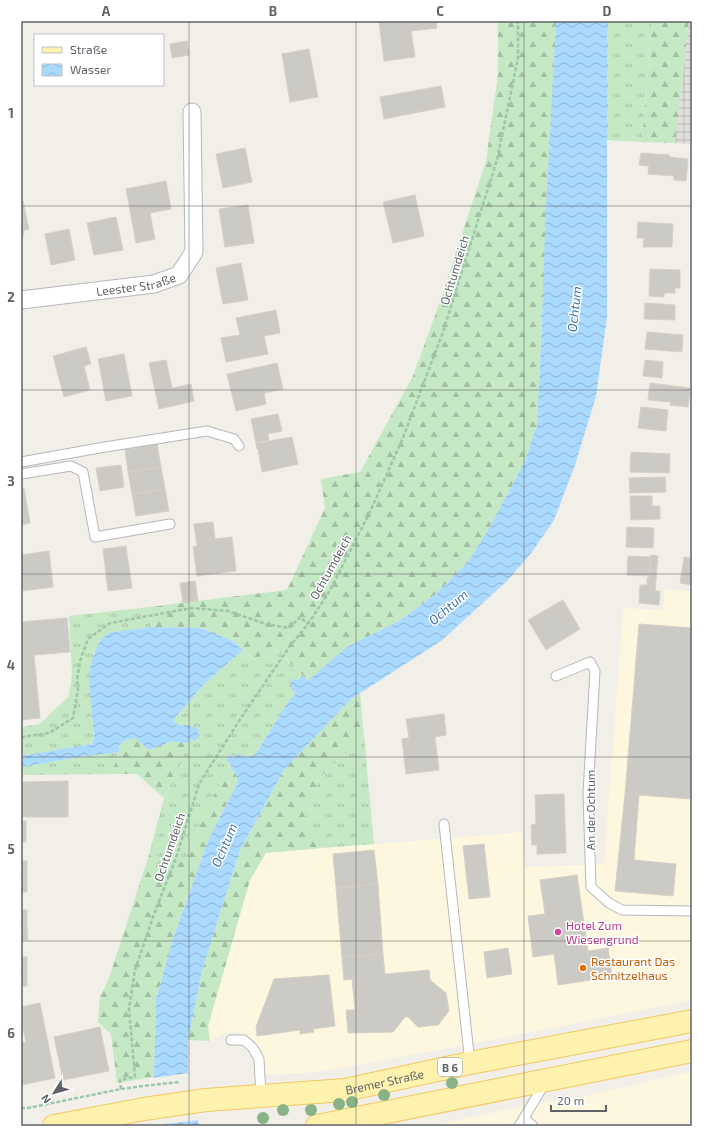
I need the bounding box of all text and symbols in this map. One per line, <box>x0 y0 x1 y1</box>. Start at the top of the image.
text: A <box>102 3 111 19</box>
text: B <box>269 3 277 19</box>
text: C <box>436 3 444 19</box>
text: D <box>603 3 612 19</box>
legend <box>34 34 164 86</box>
text: Straße <box>70 42 107 56</box>
text: Wasser <box>70 62 111 76</box>
text: 1 <box>8 105 14 121</box>
street label: Ochtumdeich <box>437 234 471 306</box>
street label: Leester Straße <box>95 270 177 298</box>
water label: Ochtum <box>564 285 584 333</box>
text: 2 <box>7 289 15 305</box>
text: 3 <box>7 473 15 489</box>
street label: Ochtumdeich <box>306 532 354 602</box>
water label: Ochtum <box>425 586 471 628</box>
text: 4 <box>7 657 15 673</box>
street label: An der Ochtum <box>583 770 597 850</box>
street label: Ochtumdeich <box>151 811 187 883</box>
water label: Ochtum <box>208 821 240 869</box>
text: 5 <box>7 841 15 857</box>
place label: Hotel Zum Wiesengrund <box>566 918 639 946</box>
marker: Hotel Zum Wiesengrund <box>553 927 563 937</box>
place label: Restaurant Das Schnitzelhaus <box>591 954 675 982</box>
marker: Restaurant Das Schnitzelhaus <box>578 963 588 973</box>
text: 6 <box>7 1025 15 1041</box>
road number: B 6 <box>438 1058 462 1076</box>
street label: Bremer Straße <box>344 1066 425 1097</box>
north arrow <box>34 1073 74 1113</box>
scale bar <box>551 1087 606 1113</box>
text: N <box>38 1092 53 1106</box>
text: 20 m <box>557 1093 584 1107</box>

